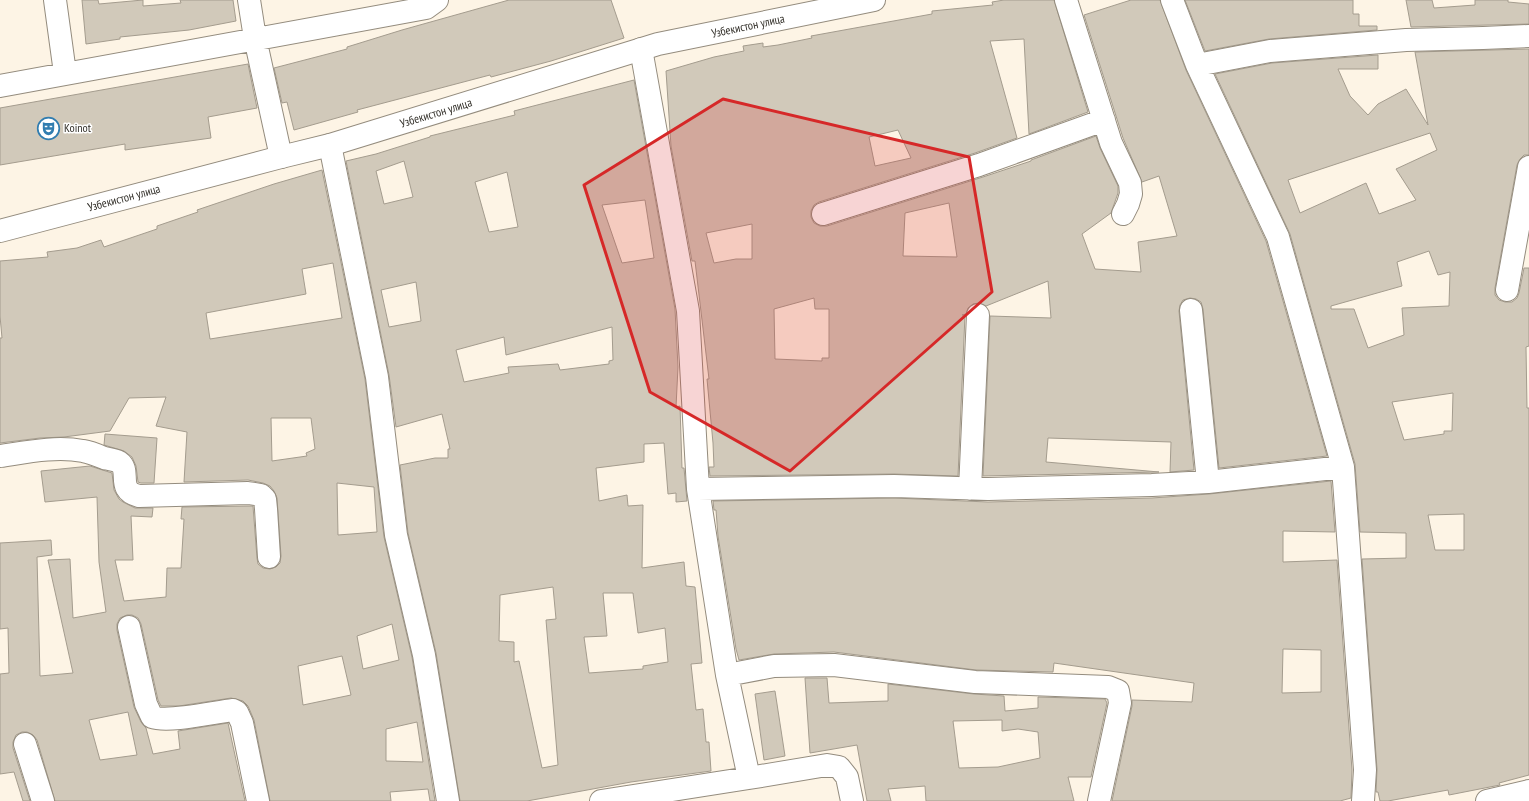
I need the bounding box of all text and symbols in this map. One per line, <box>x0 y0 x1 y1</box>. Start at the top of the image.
street label: Узбекистон улица <box>710 10 786 41</box>
street label: Узбекистон улица <box>398 94 474 131</box>
theatre icon: Koinot <box>36 115 62 141</box>
place label: Koinot <box>64 120 92 135</box>
street label: Узбекистон улица <box>86 181 162 214</box>

